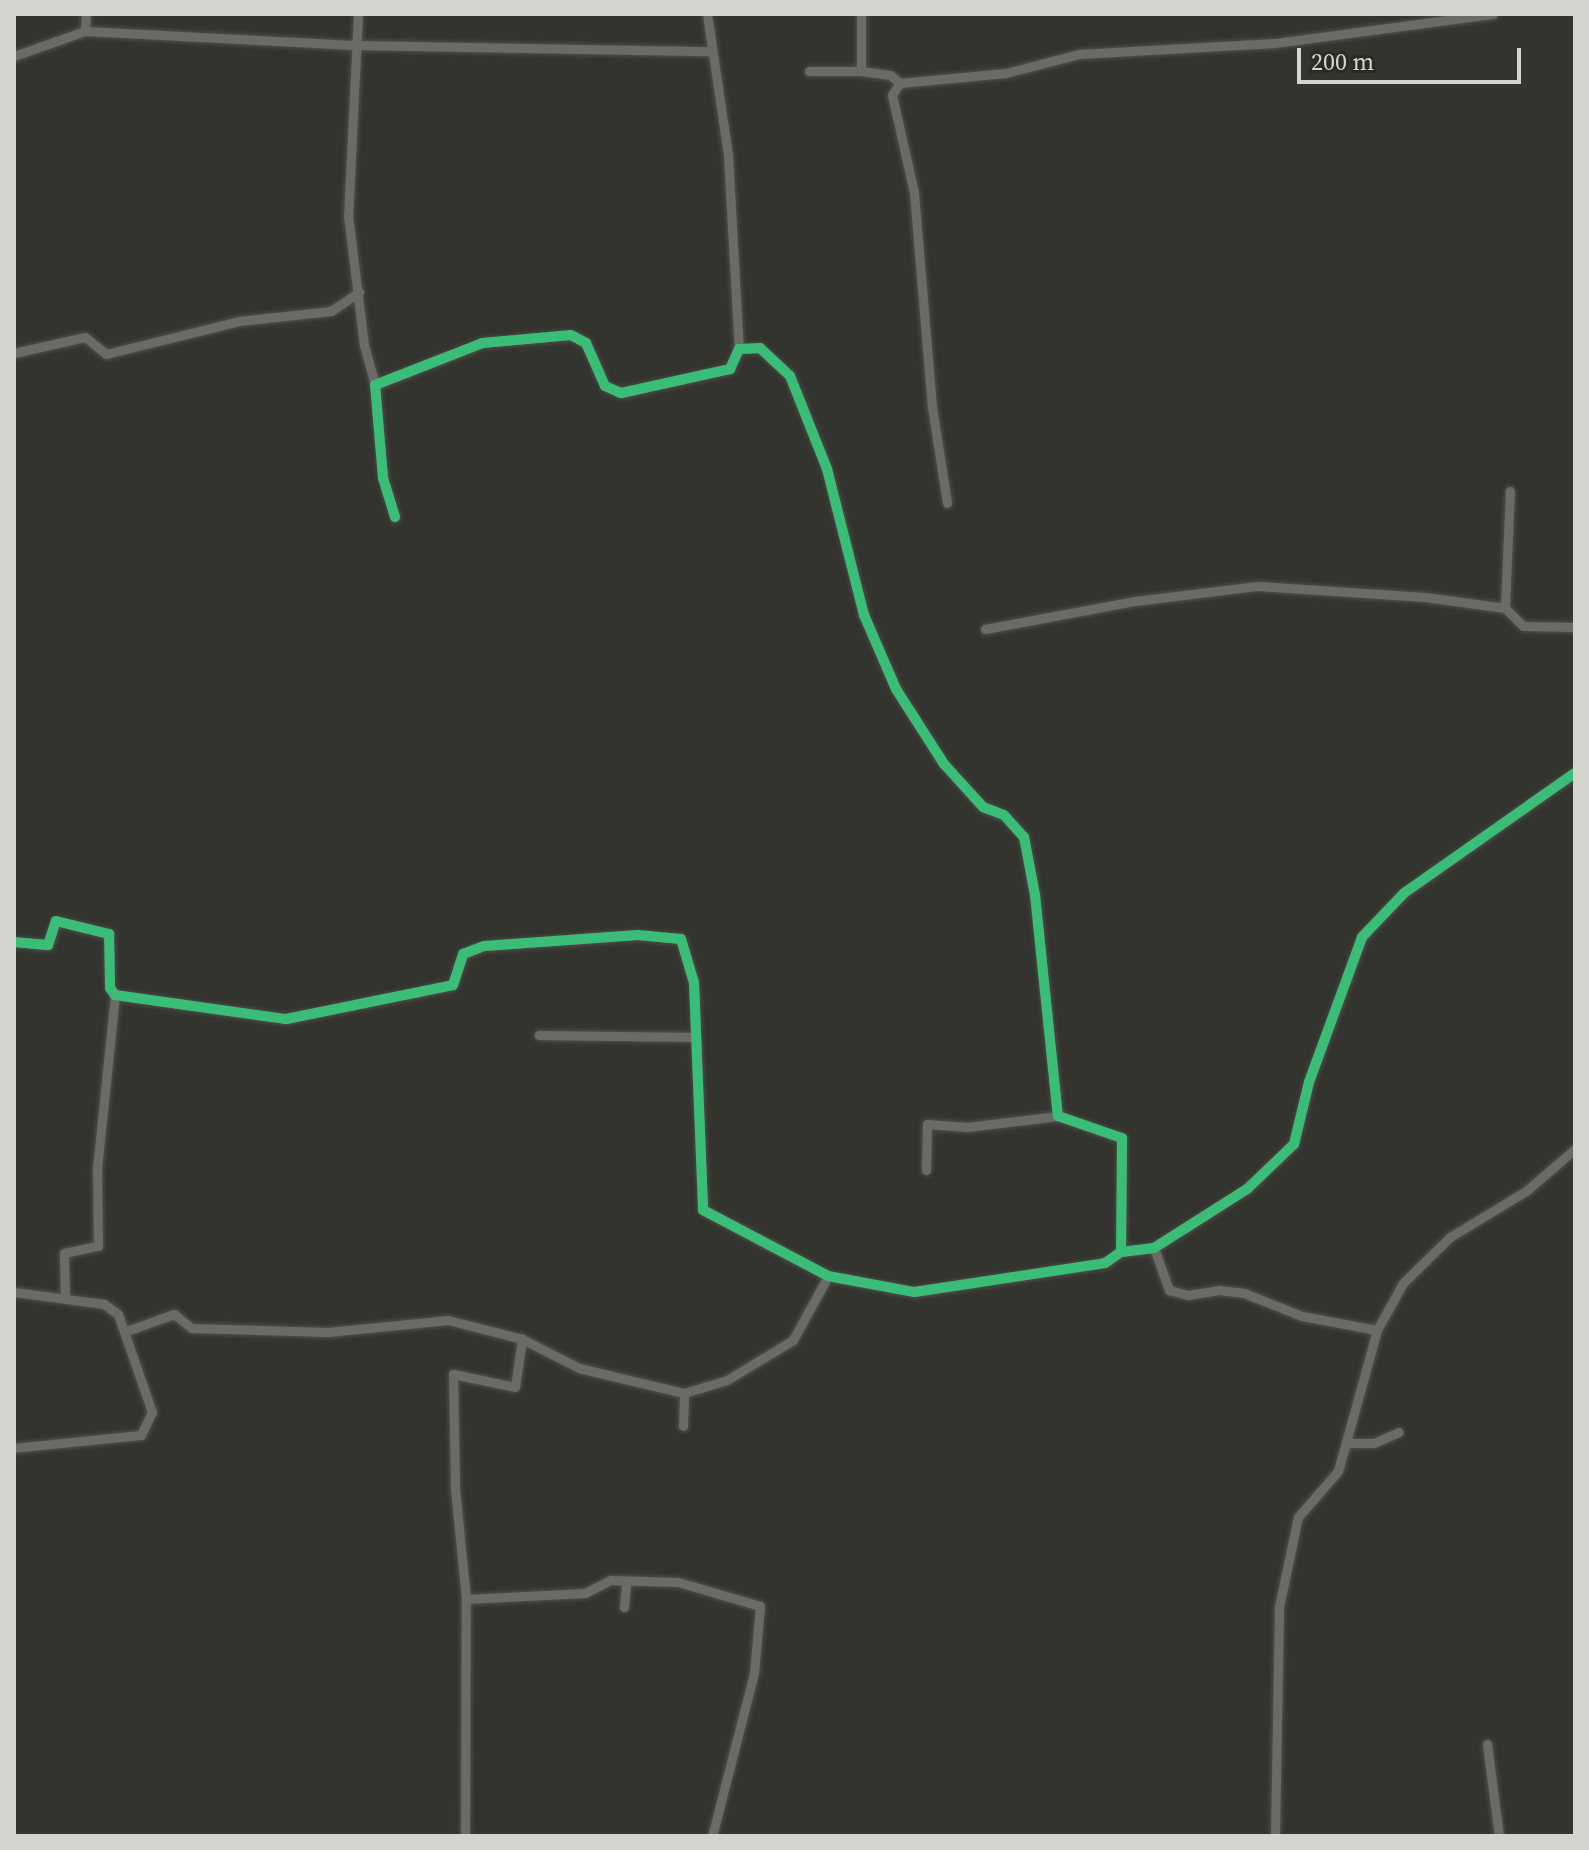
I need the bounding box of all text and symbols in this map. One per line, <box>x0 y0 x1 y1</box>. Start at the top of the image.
scale bar <box>1301 32 1525 82</box>
text: 200 m <box>1311 45 1374 78</box>

